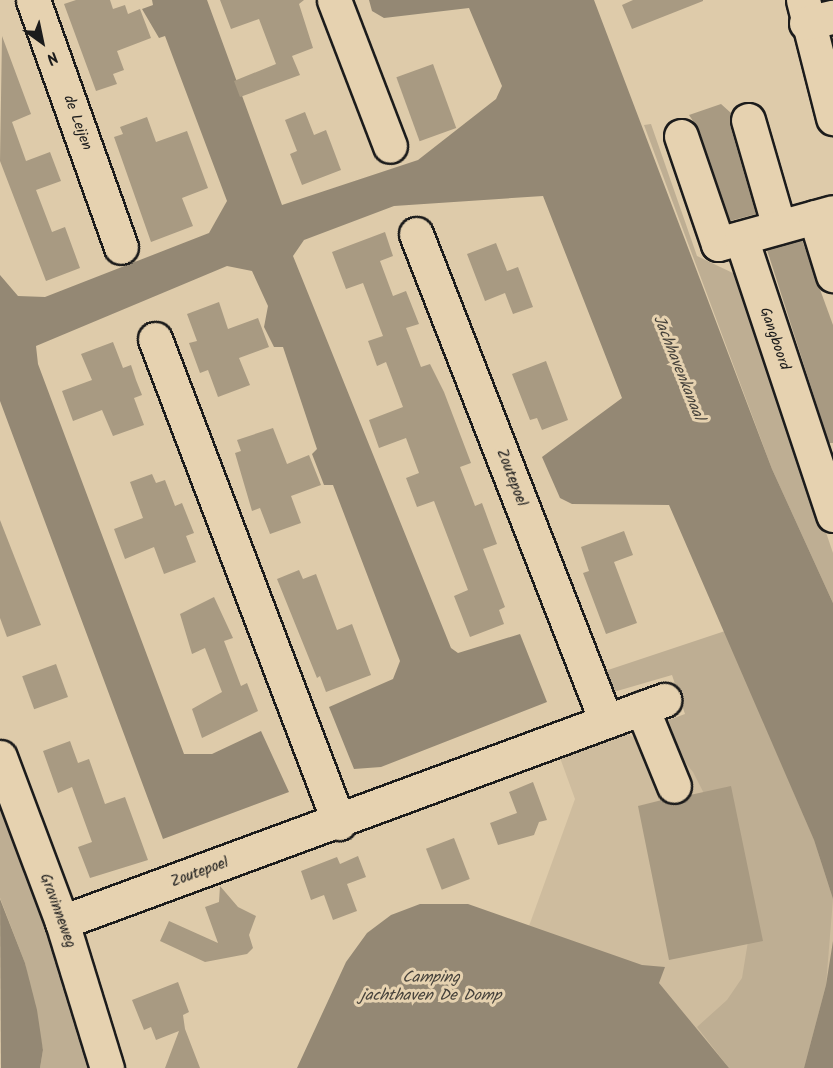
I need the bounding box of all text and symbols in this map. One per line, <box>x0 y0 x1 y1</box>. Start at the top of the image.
north arrow <box>12 12 72 72</box>
text: N <box>41 44 63 71</box>
street label: de Leijen <box>59 93 95 153</box>
street label: Gangboord <box>755 305 793 373</box>
water label: Jachhavenkanaal <box>648 313 708 423</box>
street label: Zoutepoel <box>492 447 530 509</box>
street label: Zoutepoel <box>169 854 231 892</box>
street label: Gravinneweg <box>35 871 79 951</box>
water label: Camping jachthaven De Domp <box>361 968 501 1006</box>

